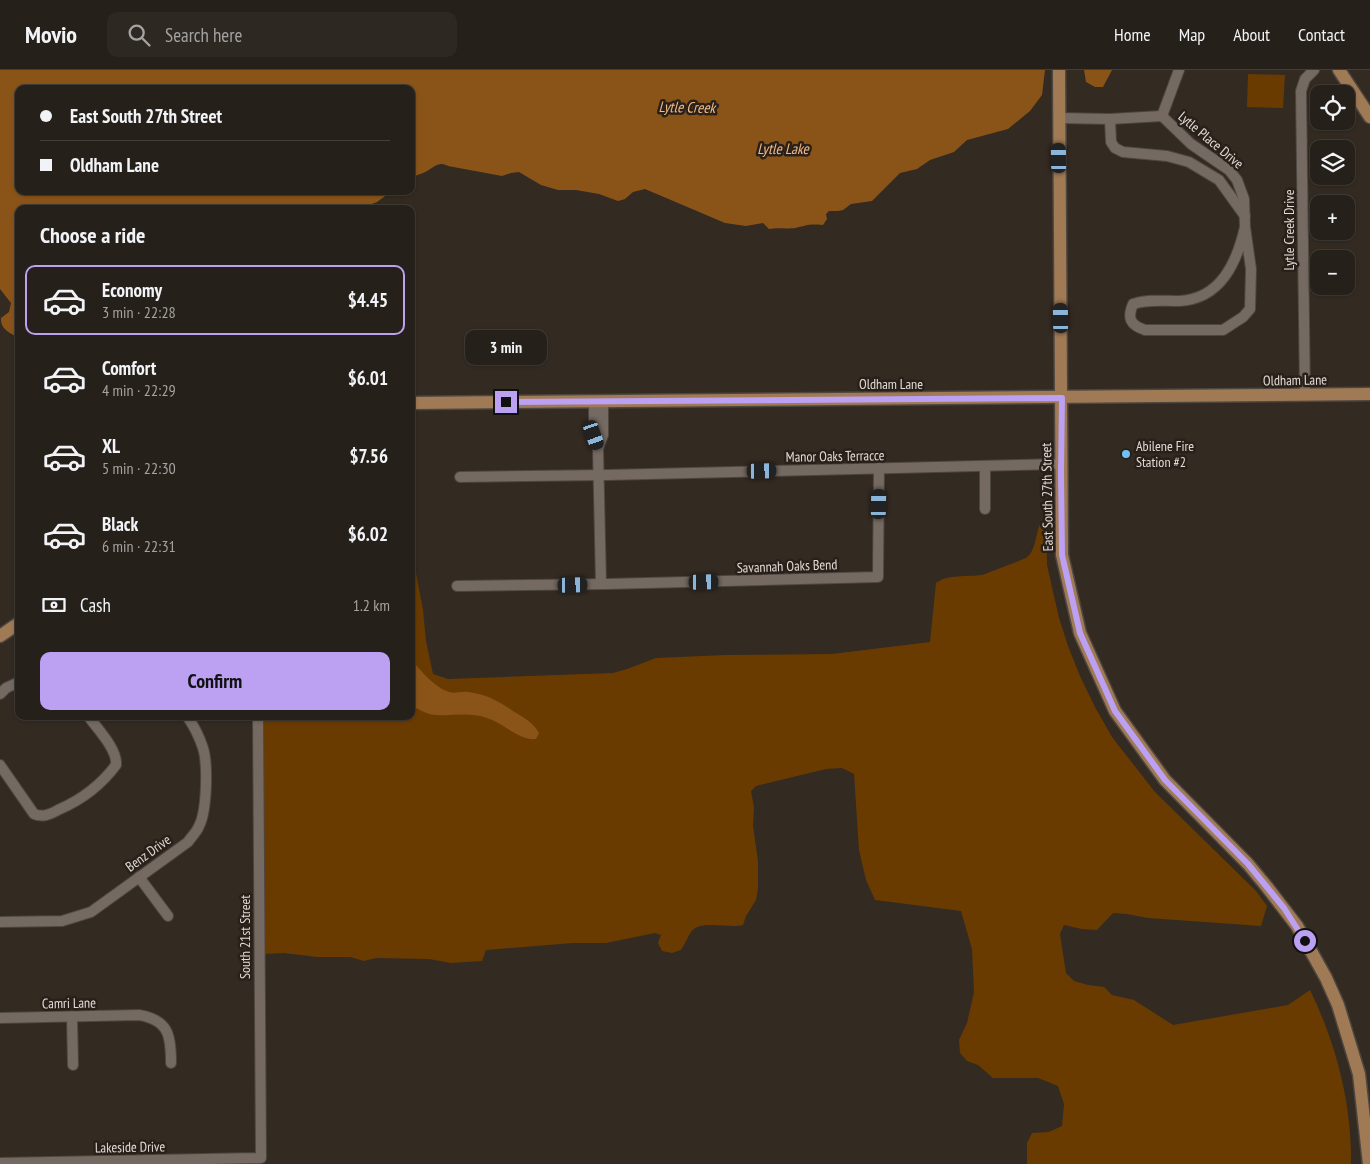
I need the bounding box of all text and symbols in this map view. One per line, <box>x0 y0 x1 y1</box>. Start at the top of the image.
search box <box>107 12 457 57</box>
text: Movio <box>25 19 77 50</box>
icon: search <box>125 21 153 49</box>
text: Search here <box>165 23 242 47</box>
text: Home <box>1114 23 1151 46</box>
text: Map <box>1179 23 1205 46</box>
text: About <box>1233 23 1270 46</box>
text: Contact <box>1298 23 1345 46</box>
map controls <box>1310 85 1355 295</box>
button: locate <box>1310 85 1355 130</box>
water label: Lytle Creek <box>659 97 718 117</box>
text: East South 27th Street <box>70 104 222 128</box>
street label: Lytle Place Drive <box>1175 107 1248 173</box>
water label: Lytle Lake <box>757 139 810 158</box>
button: layers <box>1310 140 1355 185</box>
car <box>1051 143 1066 173</box>
text: Oldham Lane <box>70 153 159 177</box>
street label: Lytle Creek Drive <box>1280 189 1298 270</box>
button: + <box>1310 195 1355 240</box>
text: Choose a ride <box>40 221 145 249</box>
button: − <box>1310 250 1355 295</box>
icon: car <box>42 278 87 323</box>
text: Economy <box>102 278 162 302</box>
text: $4.45 <box>348 288 388 312</box>
text: 3 min · 22:28 <box>102 302 176 322</box>
car <box>1053 303 1068 333</box>
callout: 3 min <box>465 330 547 364</box>
text: 3 min <box>490 337 522 357</box>
icon: car <box>42 356 87 401</box>
text: Comfort <box>102 356 156 380</box>
text: $6.01 <box>348 366 388 390</box>
street label: Oldham Lane <box>1263 370 1327 390</box>
street label: Oldham Lane <box>859 375 923 393</box>
text: 4 min · 22:29 <box>102 380 176 400</box>
route end <box>495 391 517 413</box>
car <box>582 418 605 452</box>
icon: car <box>42 434 87 479</box>
text: XL <box>102 434 120 458</box>
place label: Abilene Fire Station #2 <box>1136 437 1194 471</box>
street label: East South 27th Street <box>1037 442 1057 552</box>
text: $7.56 <box>350 444 388 468</box>
street label: Manor Oaks Terracce <box>785 446 885 466</box>
marker: Abilene Fire Station #2 <box>1120 448 1132 460</box>
text: 5 min · 22:30 <box>102 458 176 478</box>
car <box>746 463 777 479</box>
car <box>871 489 886 519</box>
icon: car <box>42 512 87 557</box>
text: Black <box>102 512 138 536</box>
text: $6.02 <box>348 522 388 546</box>
text: 6 min · 22:31 <box>102 536 176 556</box>
street label: Savannah Oaks Bend <box>736 555 838 577</box>
car <box>688 574 719 590</box>
car <box>557 577 588 593</box>
icon: cash <box>40 591 68 619</box>
text: Cash <box>80 593 111 617</box>
text: 1.2 km <box>353 595 390 615</box>
button: Confirm <box>40 652 390 710</box>
street label: Benz Drive <box>122 830 174 875</box>
street label: South 21st Street <box>236 895 254 979</box>
route start <box>1294 930 1316 952</box>
street label: Camri Lane <box>42 994 96 1012</box>
street label: Lakeside Drive <box>95 1137 166 1157</box>

